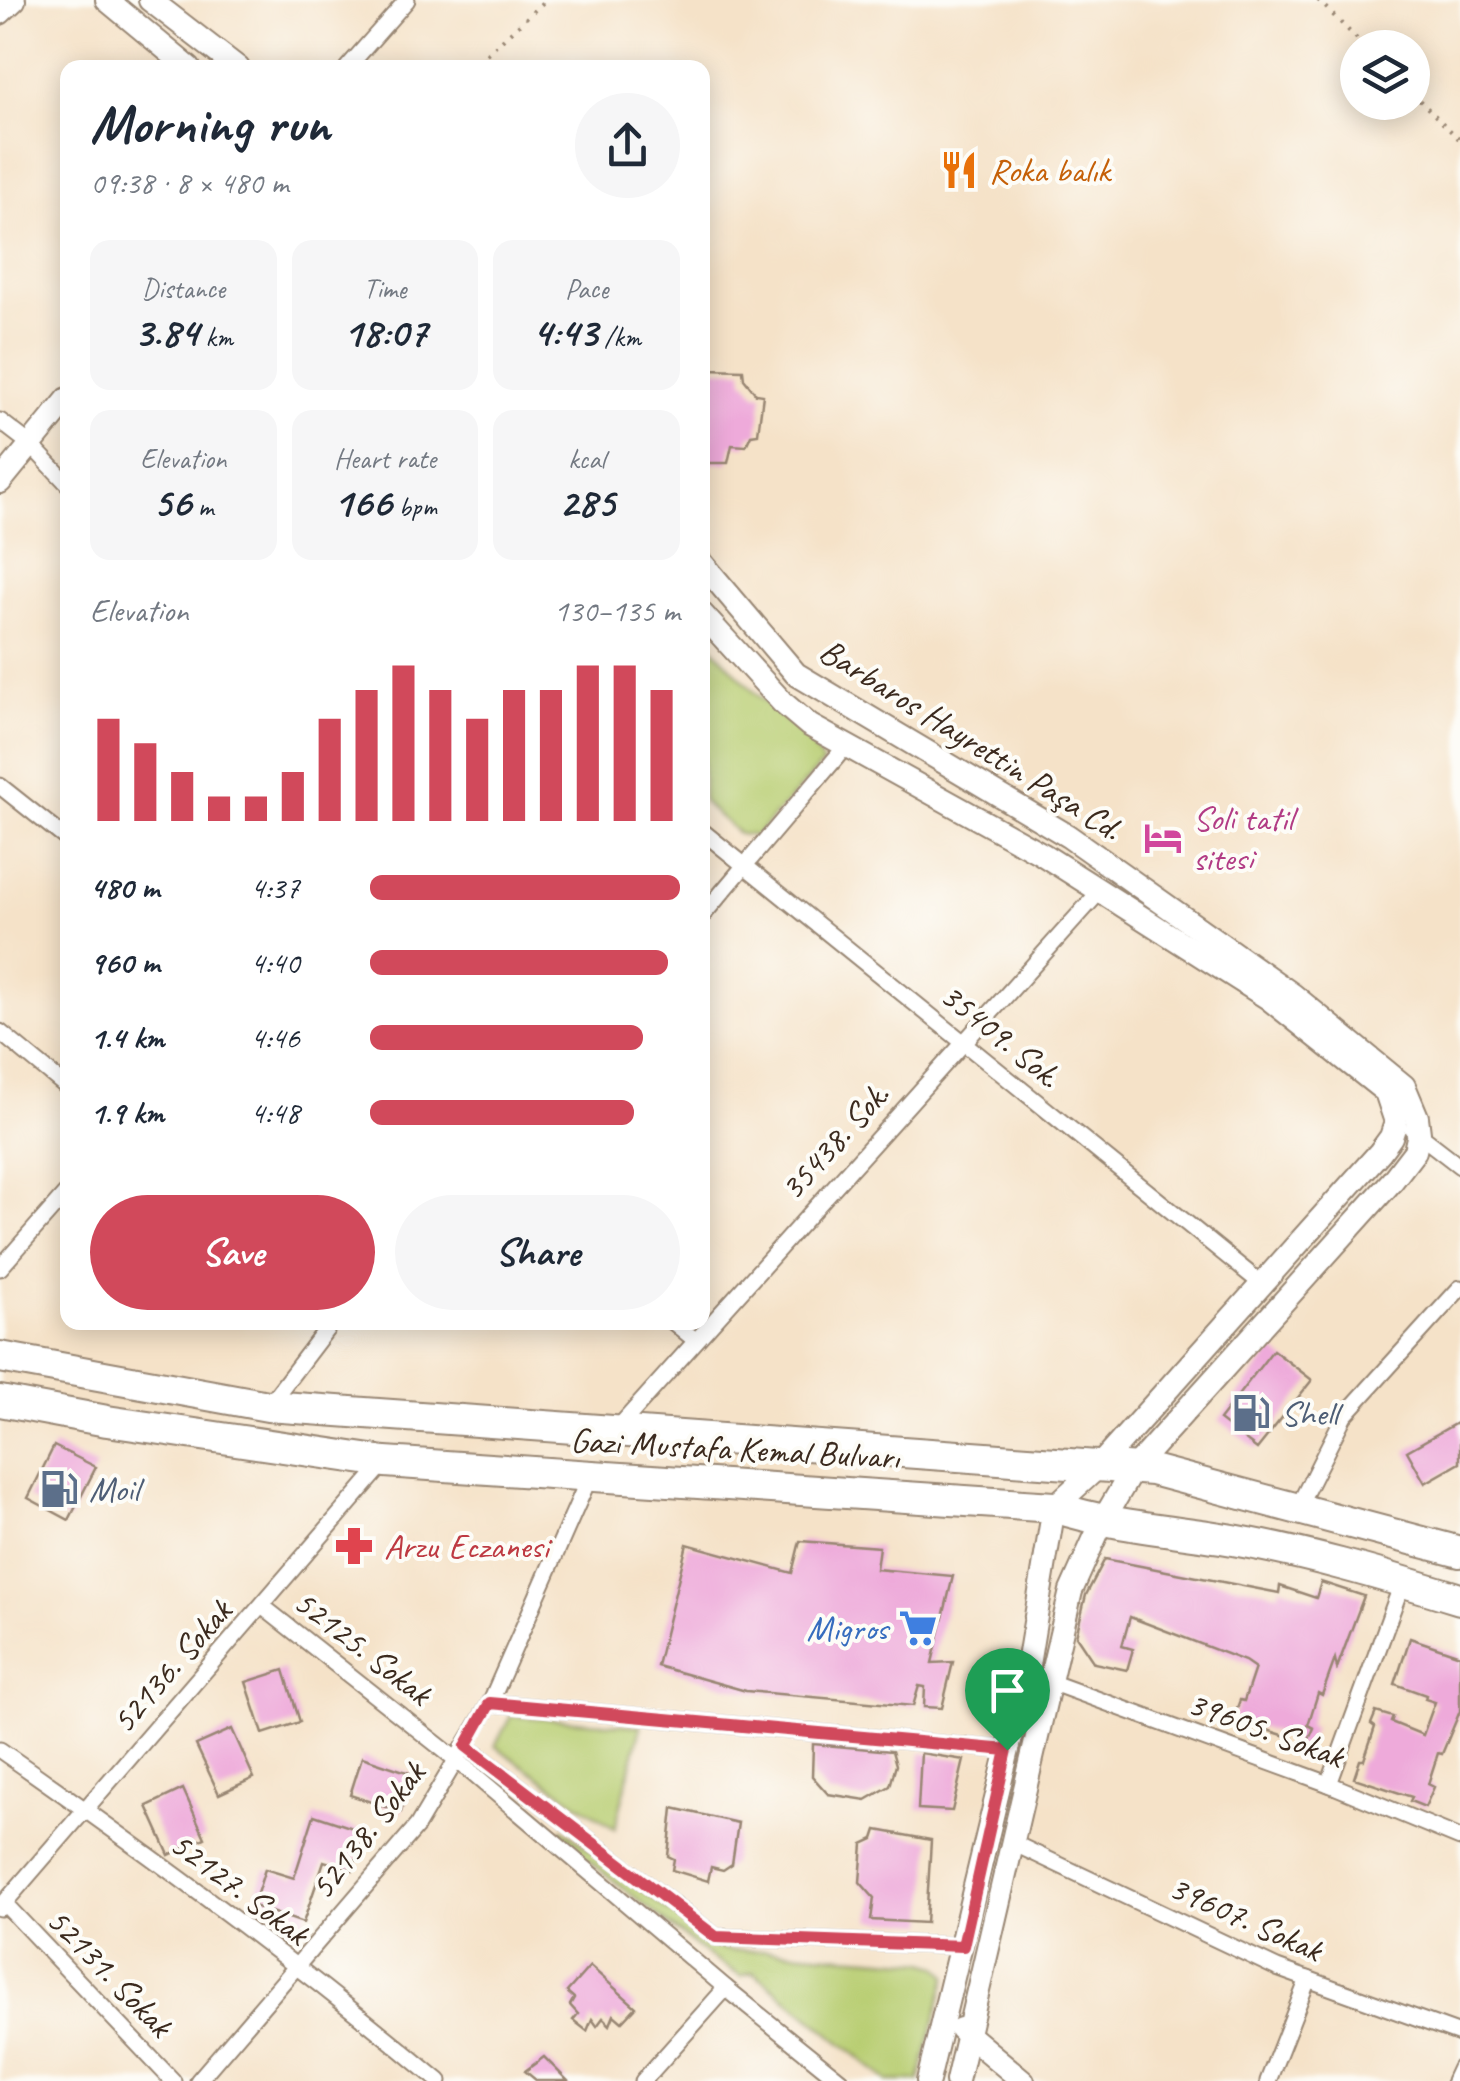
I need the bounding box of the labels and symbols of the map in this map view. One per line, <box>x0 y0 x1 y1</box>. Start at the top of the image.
place label: Roka balık <box>989 148 1113 193</box>
restaurant icon: Roka balık <box>938 149 980 191</box>
street label: Barbaros Hayrettin Paşa Cd. <box>811 628 1130 851</box>
place label: Soli tatil sitesi <box>1193 796 1299 881</box>
hotel icon: Soli tatil sitesi <box>1142 817 1184 859</box>
street label: 35409. Sok. <box>931 973 1070 1098</box>
street label: 35438. Sok. <box>770 1073 899 1209</box>
place label: Shell <box>1281 1391 1344 1436</box>
fuel station icon: Shell <box>1230 1392 1272 1434</box>
street label: Gazi Mustafa Kemal Bulvarı <box>569 1417 902 1480</box>
place label: Moil <box>89 1467 145 1512</box>
fuel station icon: Moil <box>38 1468 80 1510</box>
place label: Arzu Eczanesi <box>384 1524 553 1569</box>
pharmacy icon: Arzu Eczanesi <box>333 1525 375 1567</box>
street label: 52125. Sokak <box>285 1580 442 1717</box>
street label: 52136. Sokak <box>101 1588 243 1743</box>
place label: Migros <box>807 1606 891 1651</box>
supermarket icon: Migros <box>897 1607 939 1649</box>
pin <box>965 1648 1050 1751</box>
street label: 39605. Sokak <box>1182 1680 1352 1779</box>
street label: 52138. Sokak <box>300 1751 437 1908</box>
street label: 52127. Sokak <box>161 1821 320 1957</box>
street label: 39607. Sokak <box>1162 1865 1331 1973</box>
street label: 52131. Sokak <box>37 1898 184 2048</box>

